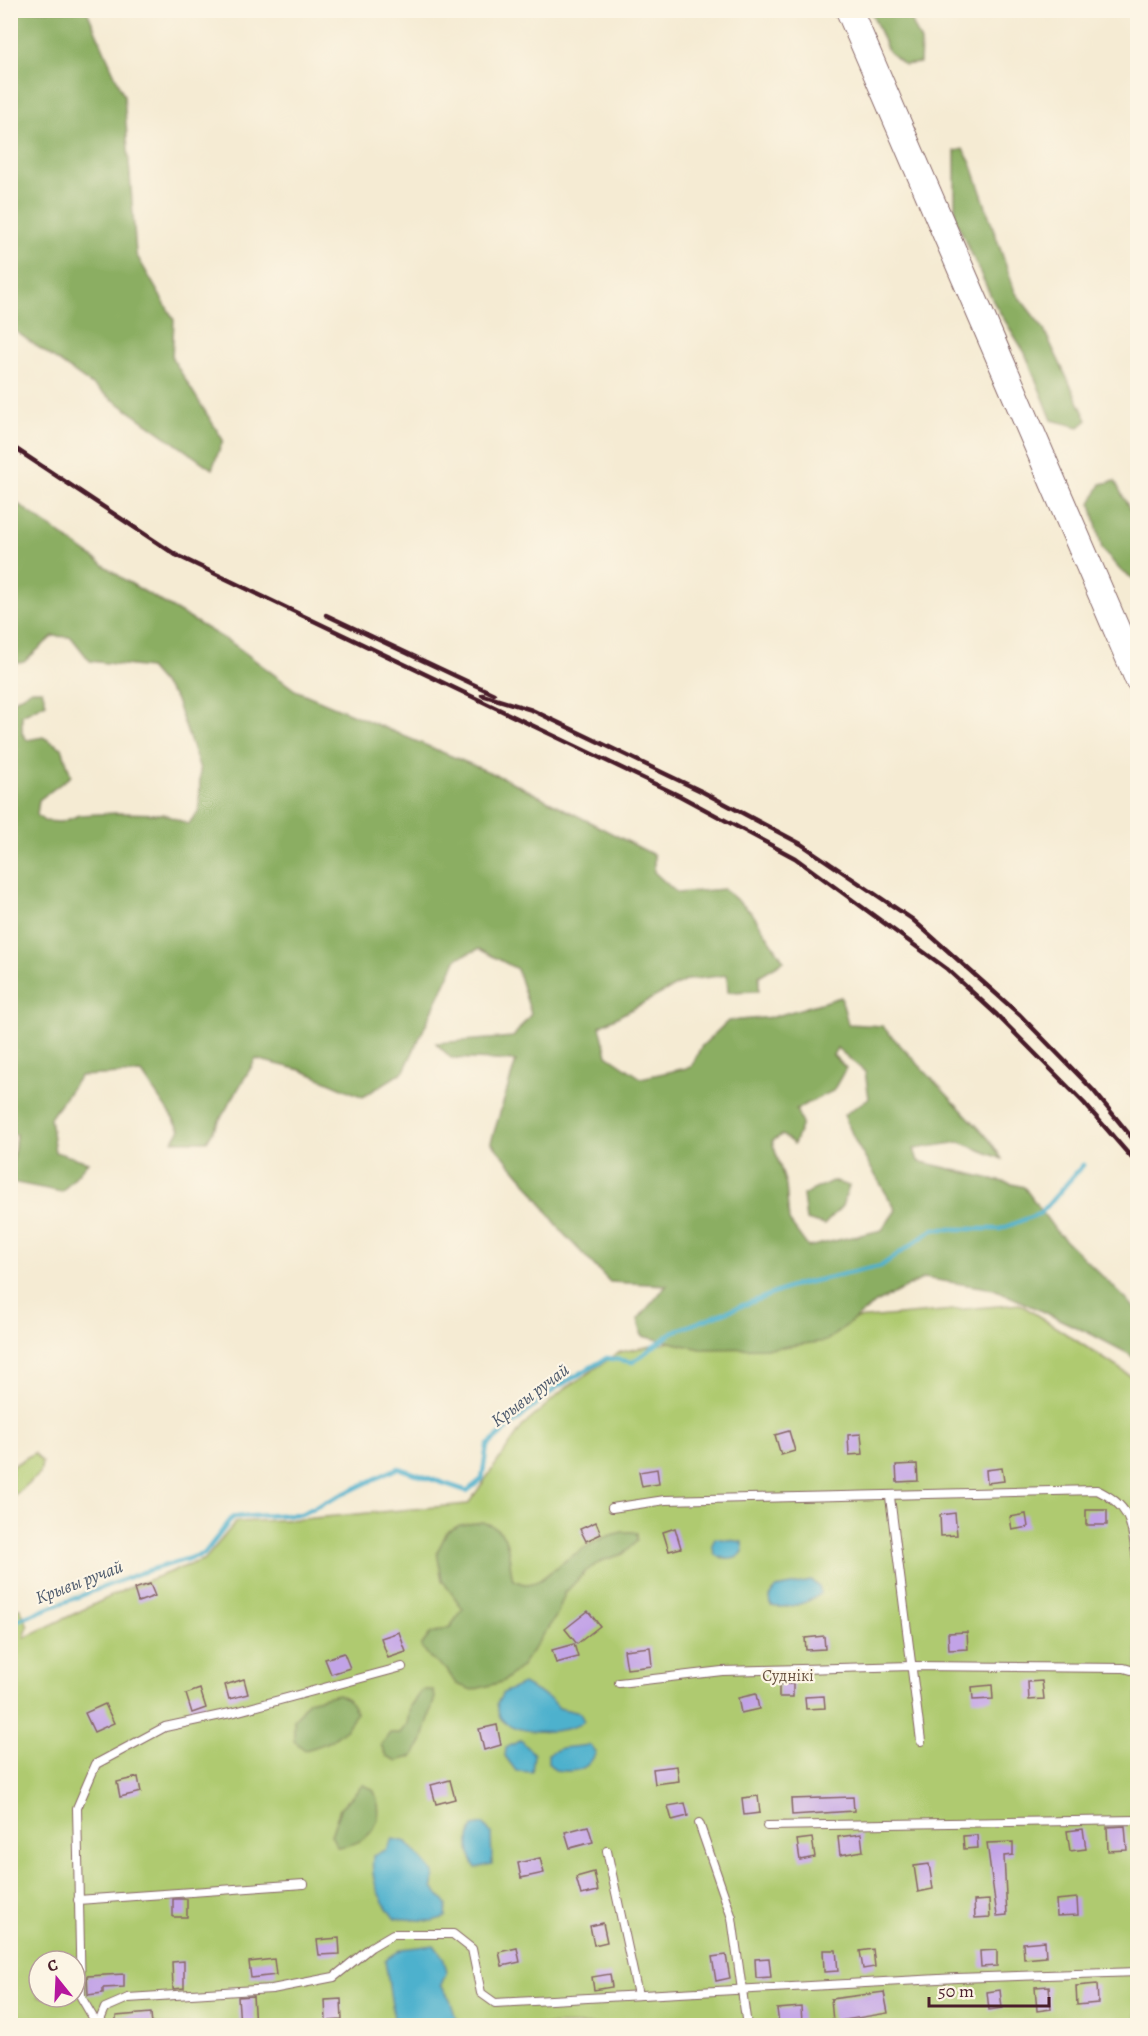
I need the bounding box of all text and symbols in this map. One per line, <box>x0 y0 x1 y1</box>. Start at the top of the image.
water label: Крывы ручай <box>486 1358 574 1432</box>
water label: Крывы ручай <box>32 1554 126 1610</box>
park label: Суднікі <box>762 1665 814 1687</box>
north arrow <box>27 1949 87 2009</box>
text: С <box>45 1954 61 1978</box>
scale bar <box>929 1970 1049 2008</box>
text: 50 m <box>938 1979 974 2003</box>

